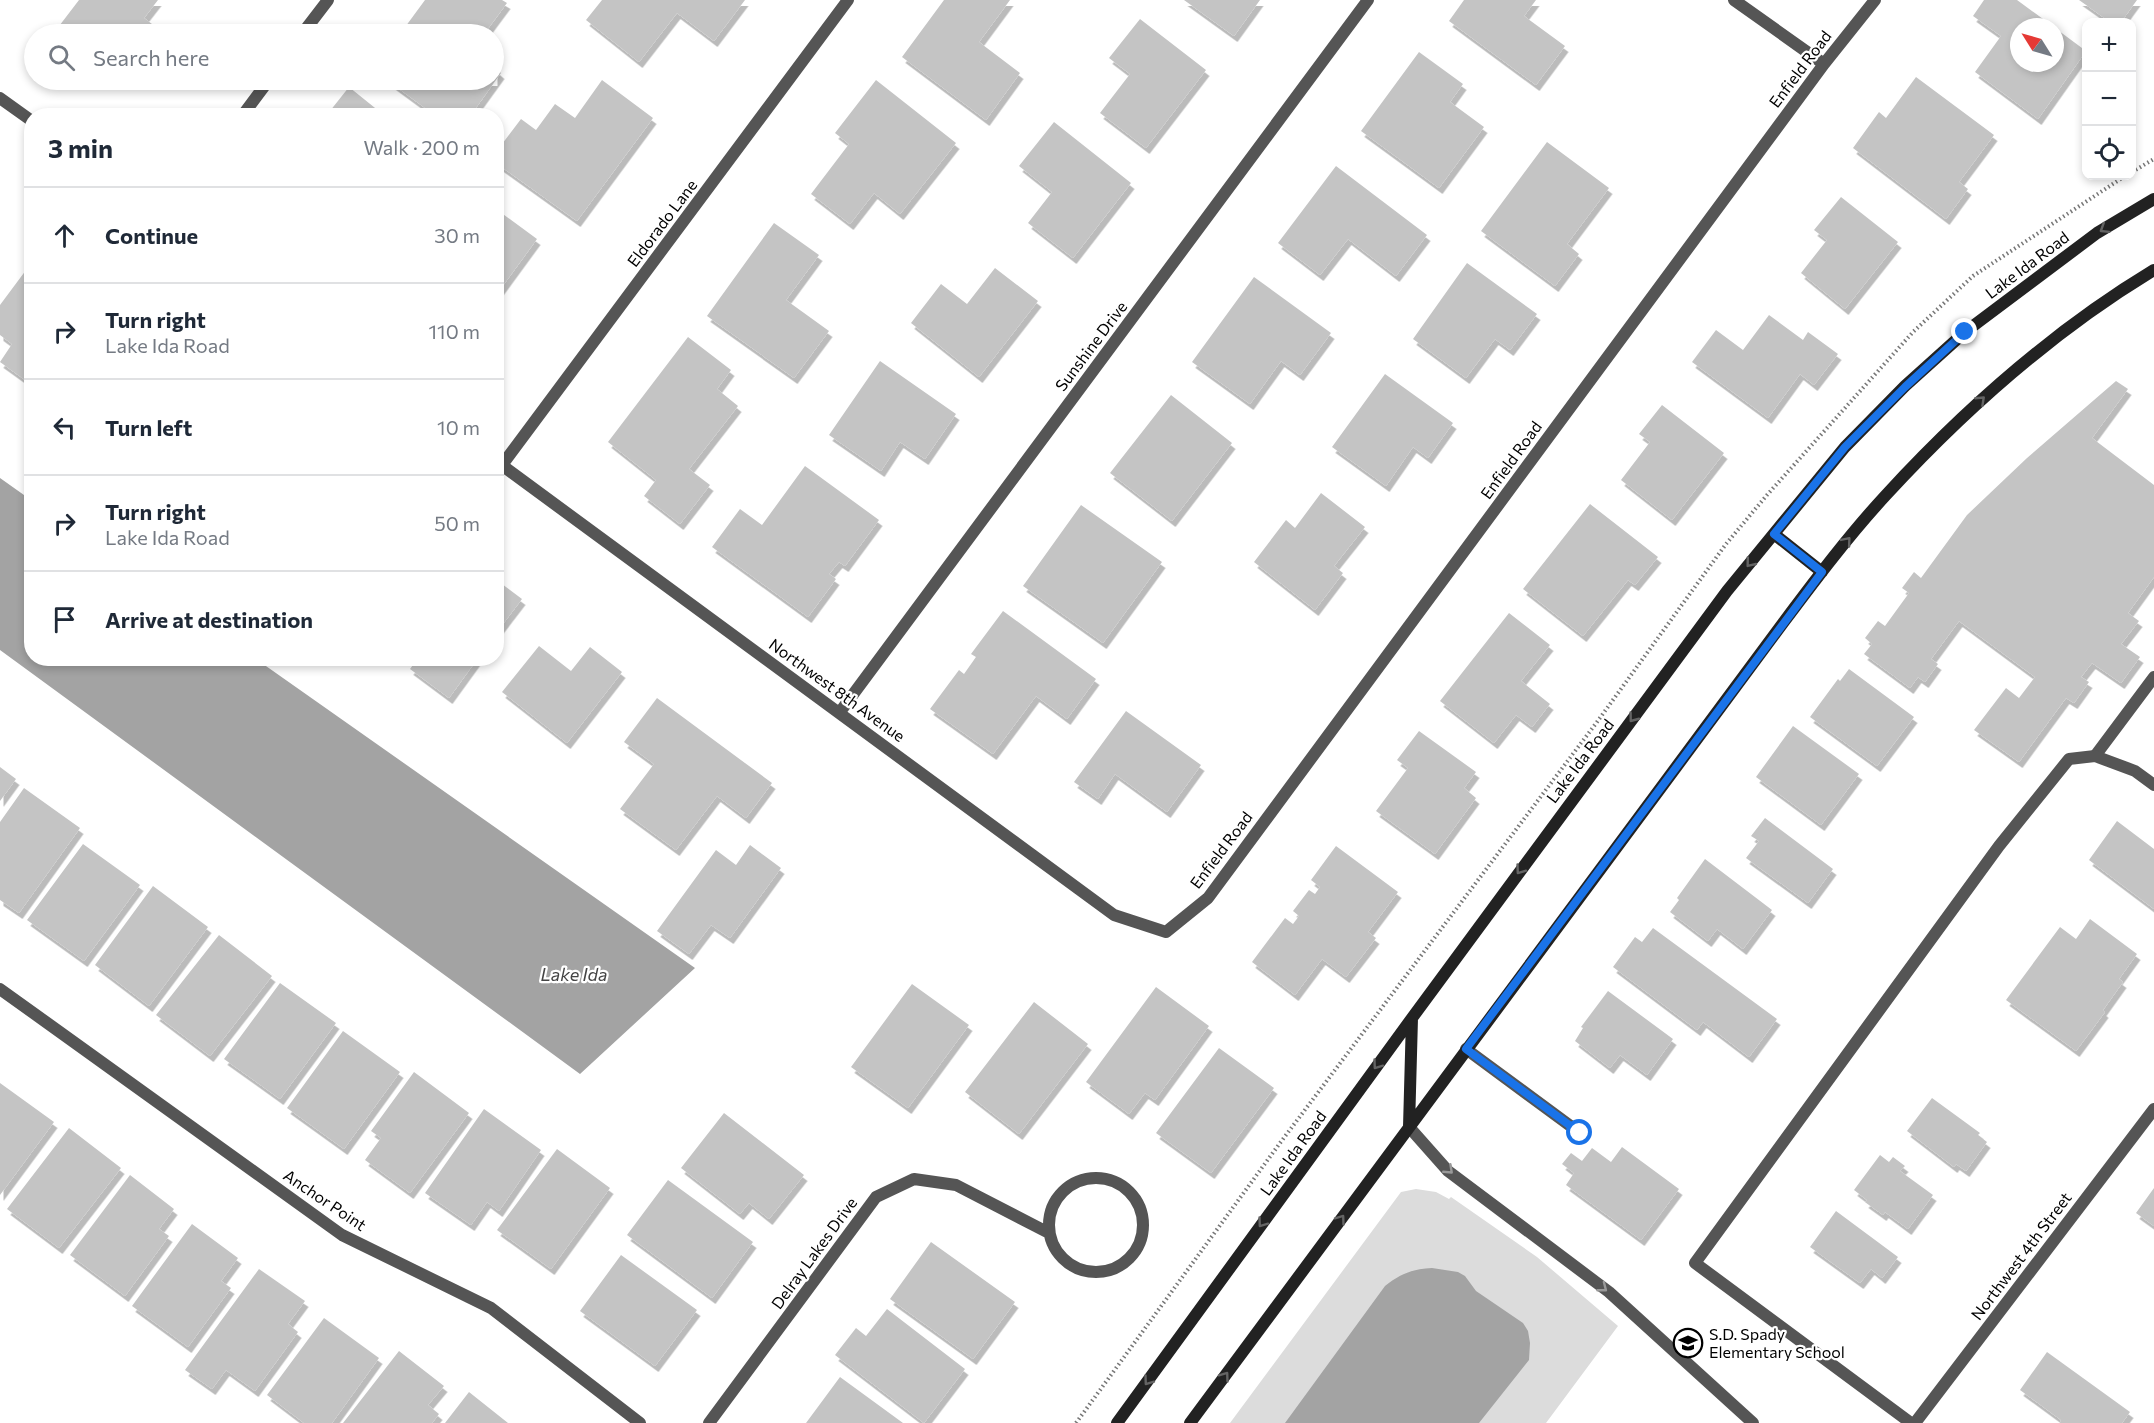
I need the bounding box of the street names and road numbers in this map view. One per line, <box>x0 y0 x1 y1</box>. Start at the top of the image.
street label: Enfield Road <box>1765 27 1835 111</box>
street label: Eldorado Lane <box>623 175 700 270</box>
street label: Lake Ida Road <box>1981 227 2072 302</box>
street label: Sunshine Drive <box>1051 297 1130 394</box>
street label: Enfield Road <box>1476 417 1545 502</box>
street label: Northwest 8th Avenue <box>766 634 909 745</box>
street label: Lake Ida Road <box>1542 715 1617 806</box>
street label: Enfield Road <box>1186 808 1256 892</box>
street label: Lake Ida Road <box>1256 1107 1330 1199</box>
street label: Anchor Point <box>280 1165 371 1234</box>
street label: Northwest 4th Street <box>1966 1188 2075 1323</box>
street label: Delray Lakes Drive <box>767 1193 860 1312</box>

